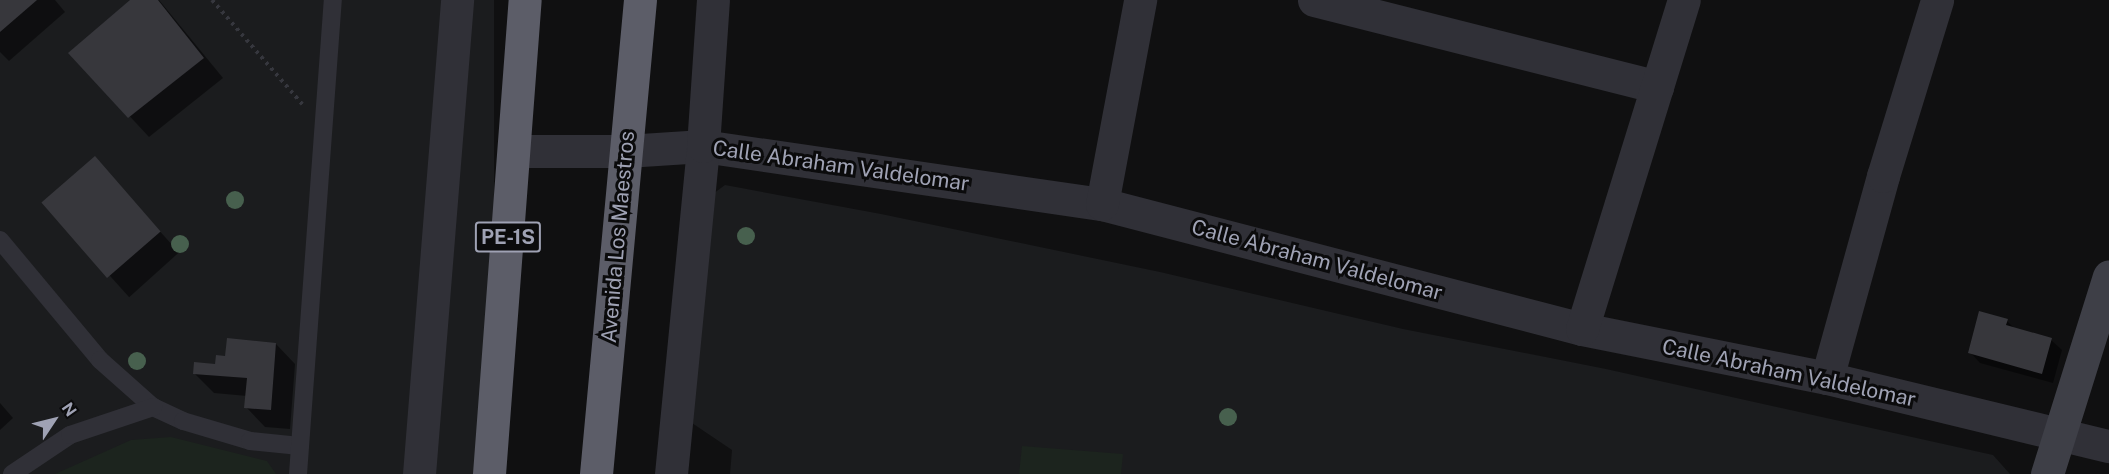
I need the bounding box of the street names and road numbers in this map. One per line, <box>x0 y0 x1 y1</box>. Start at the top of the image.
street label: Avenida Los Maestros <box>596 130 640 344</box>
street label: Calle Abraham Valdelomar <box>711 135 971 197</box>
street label: Calle Abraham Valdelomar <box>1188 214 1446 306</box>
road number: PE-1S <box>474 220 542 254</box>
street label: Calle Abraham Valdelomar <box>1660 334 1918 412</box>

